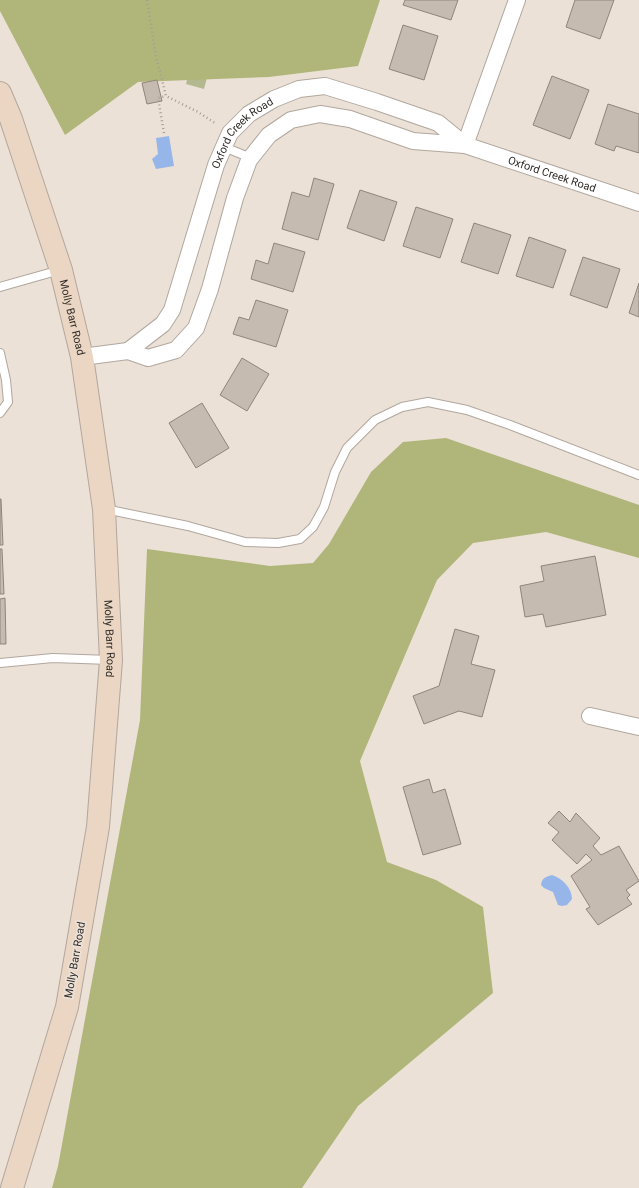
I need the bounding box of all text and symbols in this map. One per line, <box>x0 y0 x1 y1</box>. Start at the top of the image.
street label: Oxford Creek Road <box>209 95 275 171</box>
street label: Oxford Creek Road <box>506 153 598 195</box>
street label: Molly Barr Road <box>57 278 88 357</box>
street label: Molly Barr Road <box>102 599 118 678</box>
street label: Molly Barr Road <box>62 921 88 999</box>

